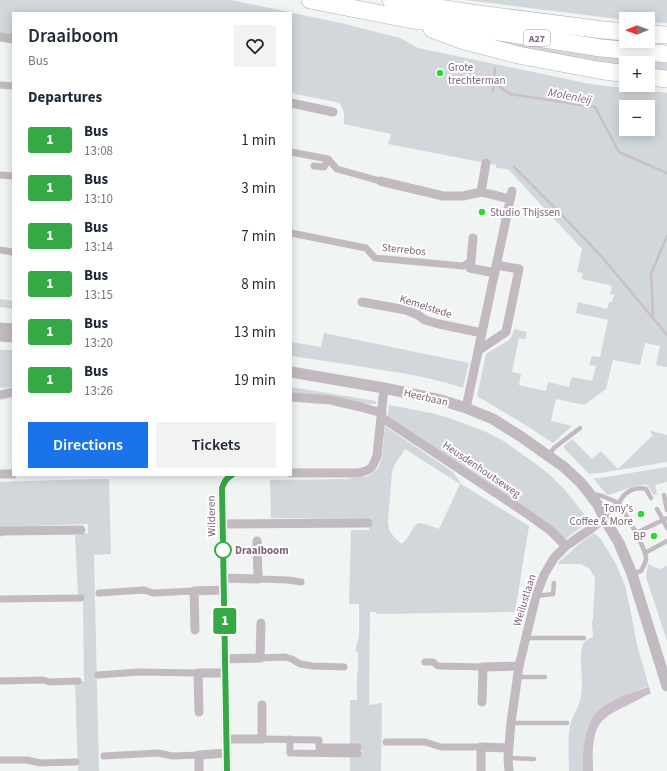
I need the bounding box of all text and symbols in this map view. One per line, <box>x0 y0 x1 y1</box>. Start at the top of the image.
north arrow <box>619 12 655 48</box>
map controls <box>619 12 655 136</box>
text: Draaiboom <box>28 23 119 50</box>
button: heart <box>234 25 276 67</box>
road number: A27 <box>524 30 550 46</box>
text: Bus <box>28 52 48 70</box>
button: + <box>619 56 655 92</box>
place label: Grote trechterman <box>448 60 505 88</box>
marker: Grote trechterman <box>435 68 445 78</box>
water label: Molenleij <box>547 84 593 109</box>
text: Departures <box>28 87 102 108</box>
button: − <box>619 100 655 136</box>
text: Bus <box>84 121 108 142</box>
text: 1 <box>46 130 54 150</box>
text: 1 min <box>241 130 276 151</box>
text: 13:08 <box>84 142 113 160</box>
text: Bus <box>84 169 108 190</box>
text: 1 <box>46 178 54 198</box>
text: 3 min <box>241 178 276 199</box>
text: 13:10 <box>84 190 113 208</box>
place label: Studio Thijssen <box>490 205 560 220</box>
marker: Studio Thijssen <box>477 207 487 217</box>
text: Bus <box>84 217 108 238</box>
text: 1 <box>46 226 54 246</box>
text: 7 min <box>241 226 276 247</box>
text: 13:14 <box>84 238 113 256</box>
street label: Sterrebos <box>381 240 427 259</box>
text: Bus <box>84 265 108 286</box>
text: 1 <box>46 274 54 294</box>
text: 8 min <box>241 274 276 295</box>
text: 13:15 <box>84 286 113 304</box>
street label: Kemelstede <box>398 291 454 322</box>
text: Bus <box>84 313 108 334</box>
text: 1 <box>46 322 54 342</box>
text: 13 min <box>234 322 276 343</box>
text: 13:20 <box>84 334 113 352</box>
text: Bus <box>84 361 108 382</box>
text: 1 <box>46 370 54 390</box>
text: 19 min <box>234 370 276 391</box>
text: 13:26 <box>84 382 113 400</box>
street label: Heerbaan <box>402 385 449 410</box>
button: Directions <box>28 422 148 468</box>
button: Tickets <box>156 422 276 468</box>
street label: Heusdenhoutseweg <box>440 438 524 501</box>
street label: Wilderen <box>204 495 219 537</box>
place label: Tony's Coffee & More <box>569 501 634 529</box>
marker: Tony's Coffee & More <box>636 509 646 519</box>
place label: BP <box>633 529 646 544</box>
marker: BP <box>649 531 659 541</box>
marker: Draaiboom <box>214 541 232 559</box>
place label: Draaiboom <box>235 543 289 558</box>
street label: Weilustlaan <box>509 572 539 628</box>
line badge: 1 <box>212 608 238 634</box>
text: 1 <box>221 611 229 631</box>

